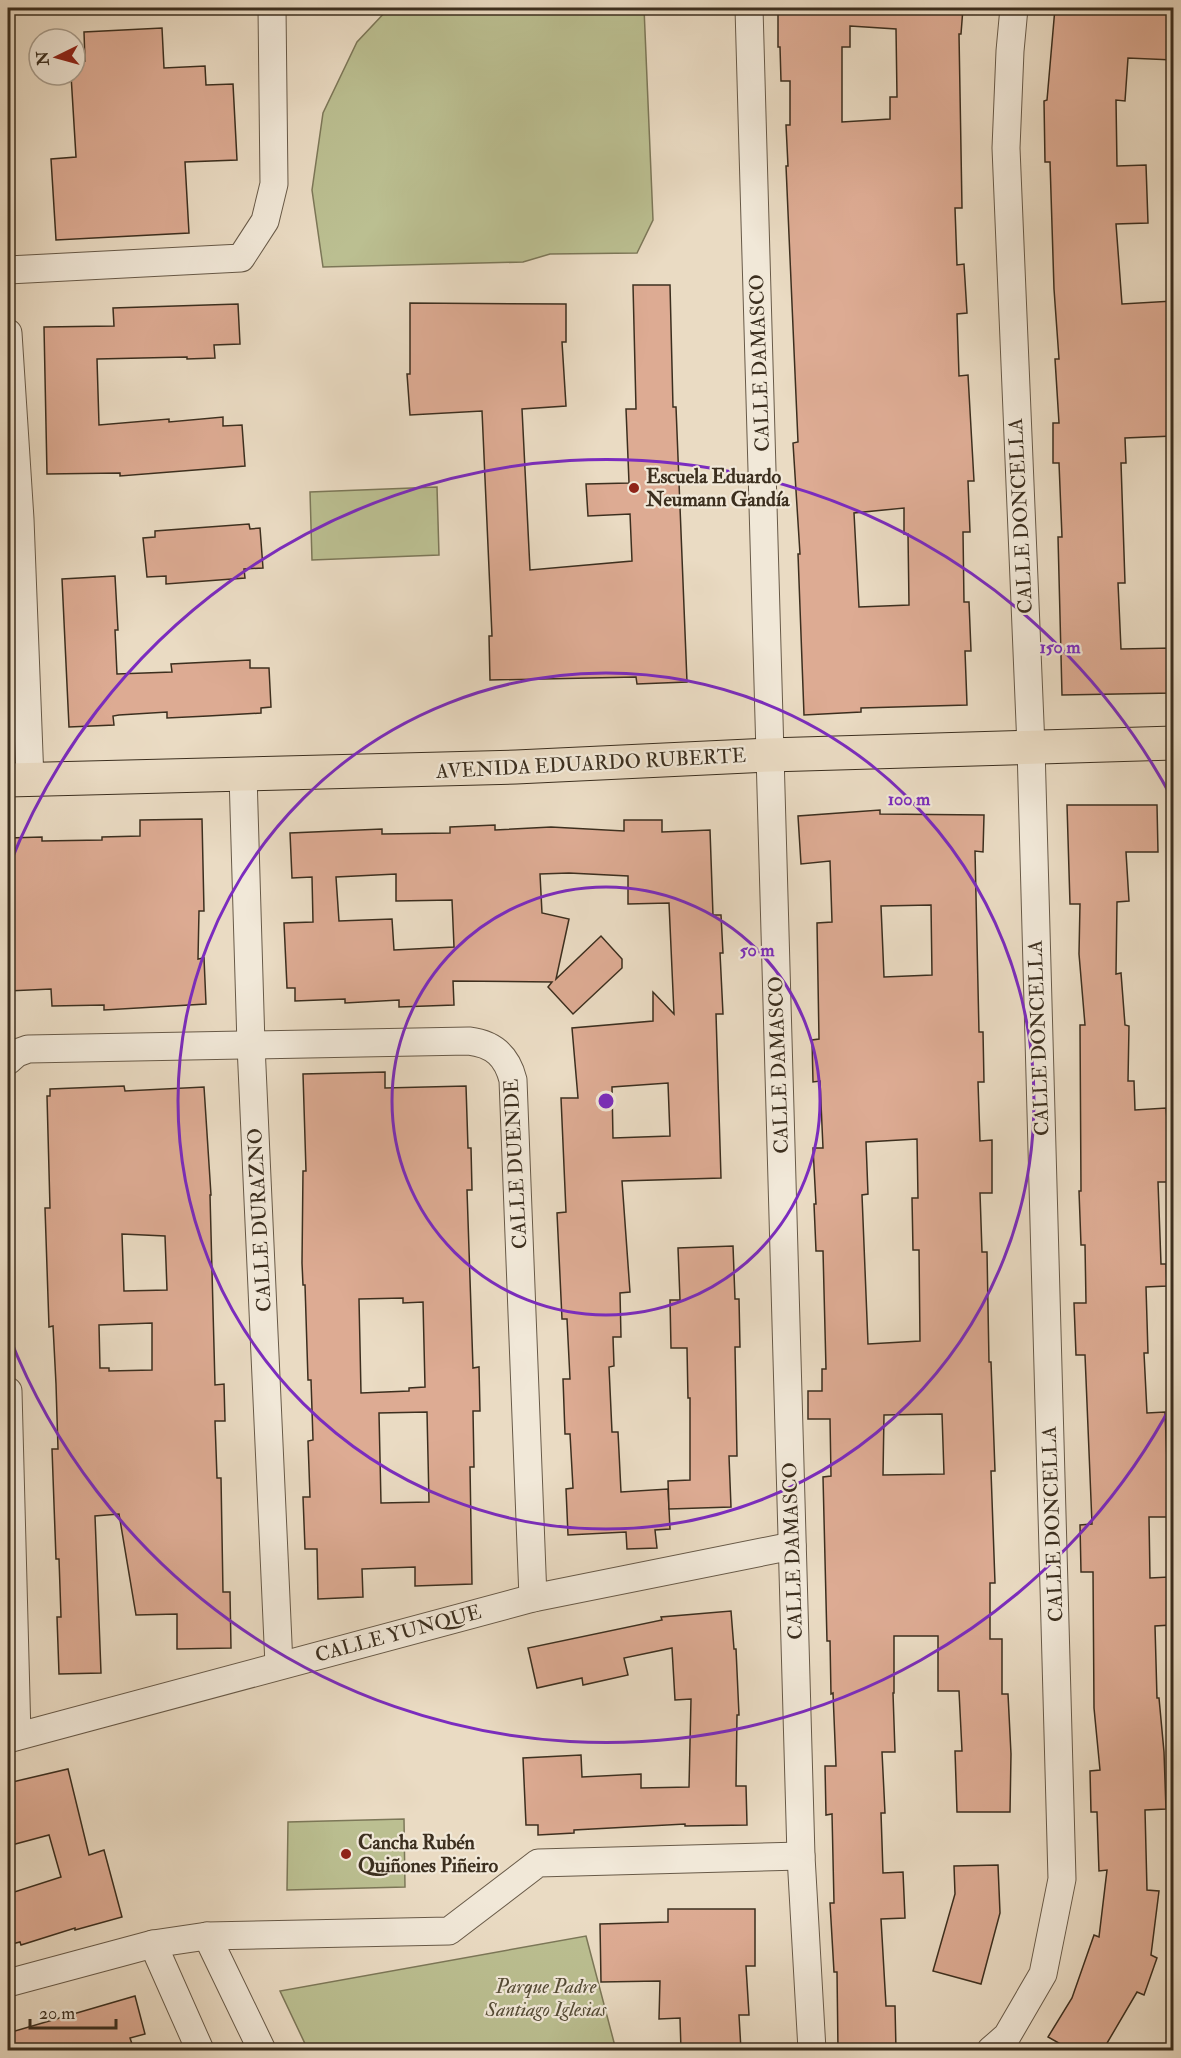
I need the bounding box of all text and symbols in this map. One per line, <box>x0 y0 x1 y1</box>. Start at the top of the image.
north arrow <box>27 27 87 87</box>
text: N <box>32 50 54 67</box>
street label: CALLE DAMASCO <box>744 274 775 452</box>
street label: CALLE DONCELLA <box>1003 417 1038 614</box>
place label: Escuela Eduardo Neumann Gandía <box>645 464 790 512</box>
marker: Escuela Eduardo Neumann Gandía <box>627 481 641 495</box>
text: 150 m <box>1039 636 1082 659</box>
street label: AVENIDA EDUARDO RUBERTE <box>434 743 747 784</box>
text: 100 m <box>888 788 931 811</box>
text: 50 m <box>740 939 775 962</box>
street label: CALLE DONCELLA <box>1023 939 1054 1136</box>
street label: CALLE DAMASCO <box>763 976 794 1154</box>
street label: CALLE DUENDE <box>499 1078 532 1250</box>
centre of rings <box>596 1091 616 1111</box>
street label: CALLE DURAZNO <box>242 1128 277 1312</box>
street label: CALLE DONCELLA <box>1037 1425 1068 1622</box>
street label: CALLE DAMASCO <box>777 1462 808 1640</box>
street label: CALLE YUNQUE <box>312 1599 484 1668</box>
place label: Cancha Rubén Quiñones Piñeiro <box>358 1830 498 1878</box>
marker: Cancha Rubén Quiñones Piñeiro <box>339 1847 353 1861</box>
park label: Parque Padre Santiago Iglesias <box>485 1974 607 2022</box>
scale bar <box>30 1992 116 2030</box>
text: 20 m <box>39 2002 75 2025</box>

